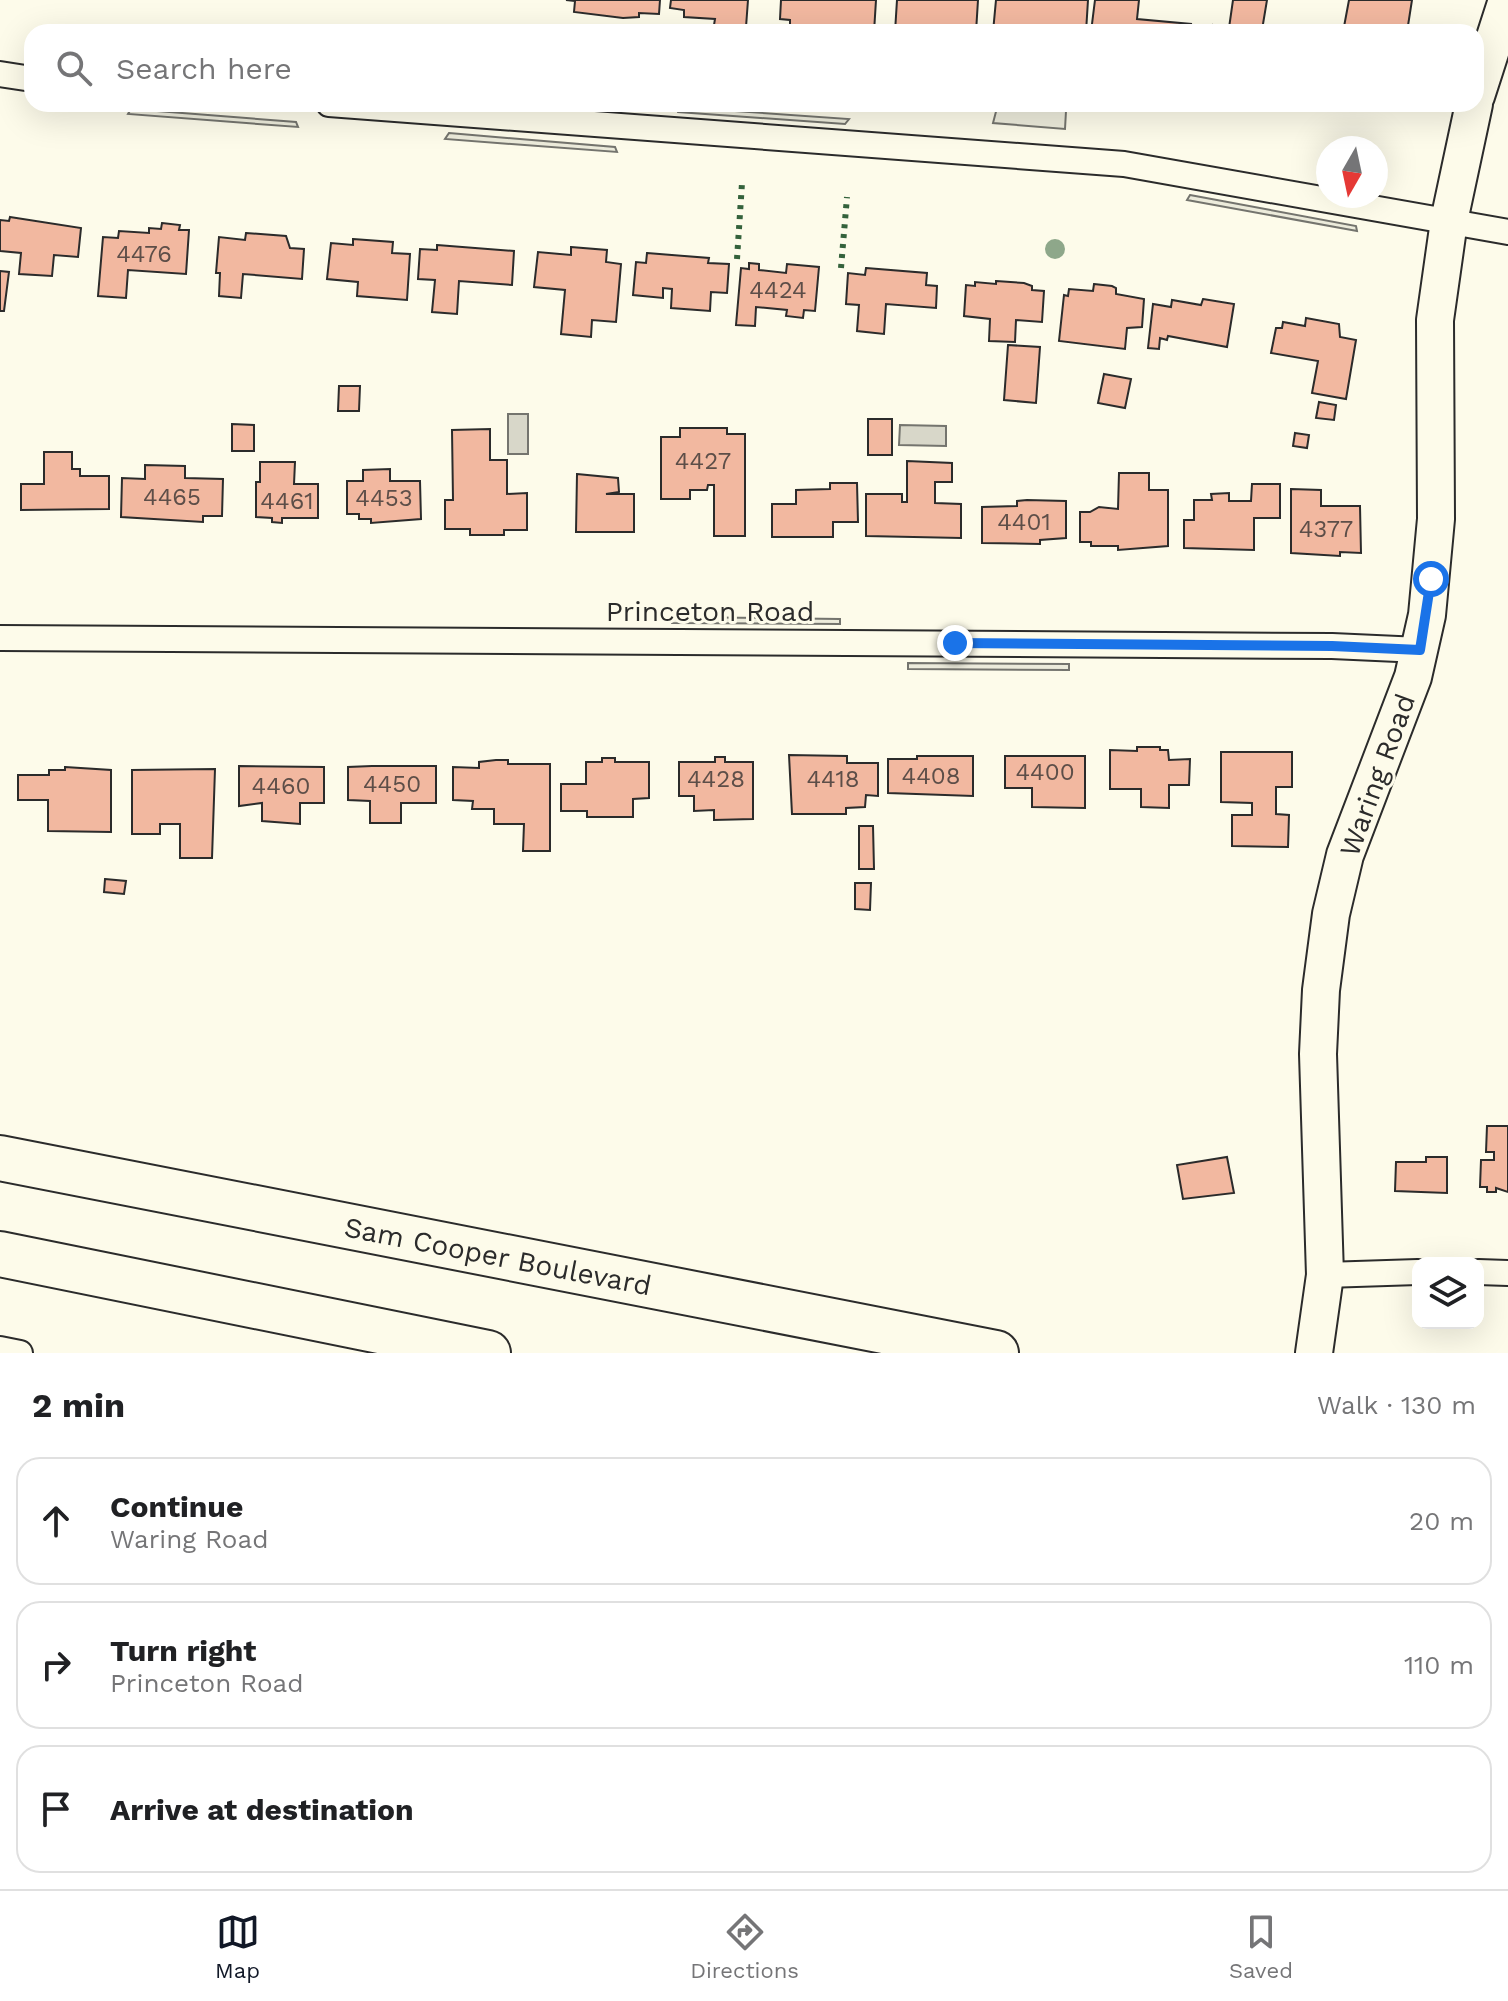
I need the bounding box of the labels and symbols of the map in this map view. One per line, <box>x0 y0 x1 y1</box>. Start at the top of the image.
north arrow <box>1316 136 1388 208</box>
house number: 4476 <box>116 240 172 268</box>
house number: 4424 <box>749 276 807 304</box>
house number: 4427 <box>675 447 731 475</box>
house number: 4465 <box>143 483 201 511</box>
house number: 4453 <box>355 484 413 512</box>
house number: 4461 <box>260 487 314 515</box>
house number: 4401 <box>997 508 1051 536</box>
house number: 4377 <box>1299 515 1353 543</box>
route start <box>1413 561 1449 597</box>
street label: Princeton Road <box>606 595 814 628</box>
route end <box>937 625 973 661</box>
street label: Waring Road <box>1333 689 1422 861</box>
house number: 4400 <box>1015 758 1075 786</box>
house number: 4408 <box>901 762 961 790</box>
house number: 4428 <box>687 765 745 793</box>
house number: 4418 <box>806 765 860 793</box>
house number: 4450 <box>363 770 421 798</box>
house number: 4460 <box>252 772 310 800</box>
street label: Sam Cooper Boulevard <box>342 1211 654 1302</box>

